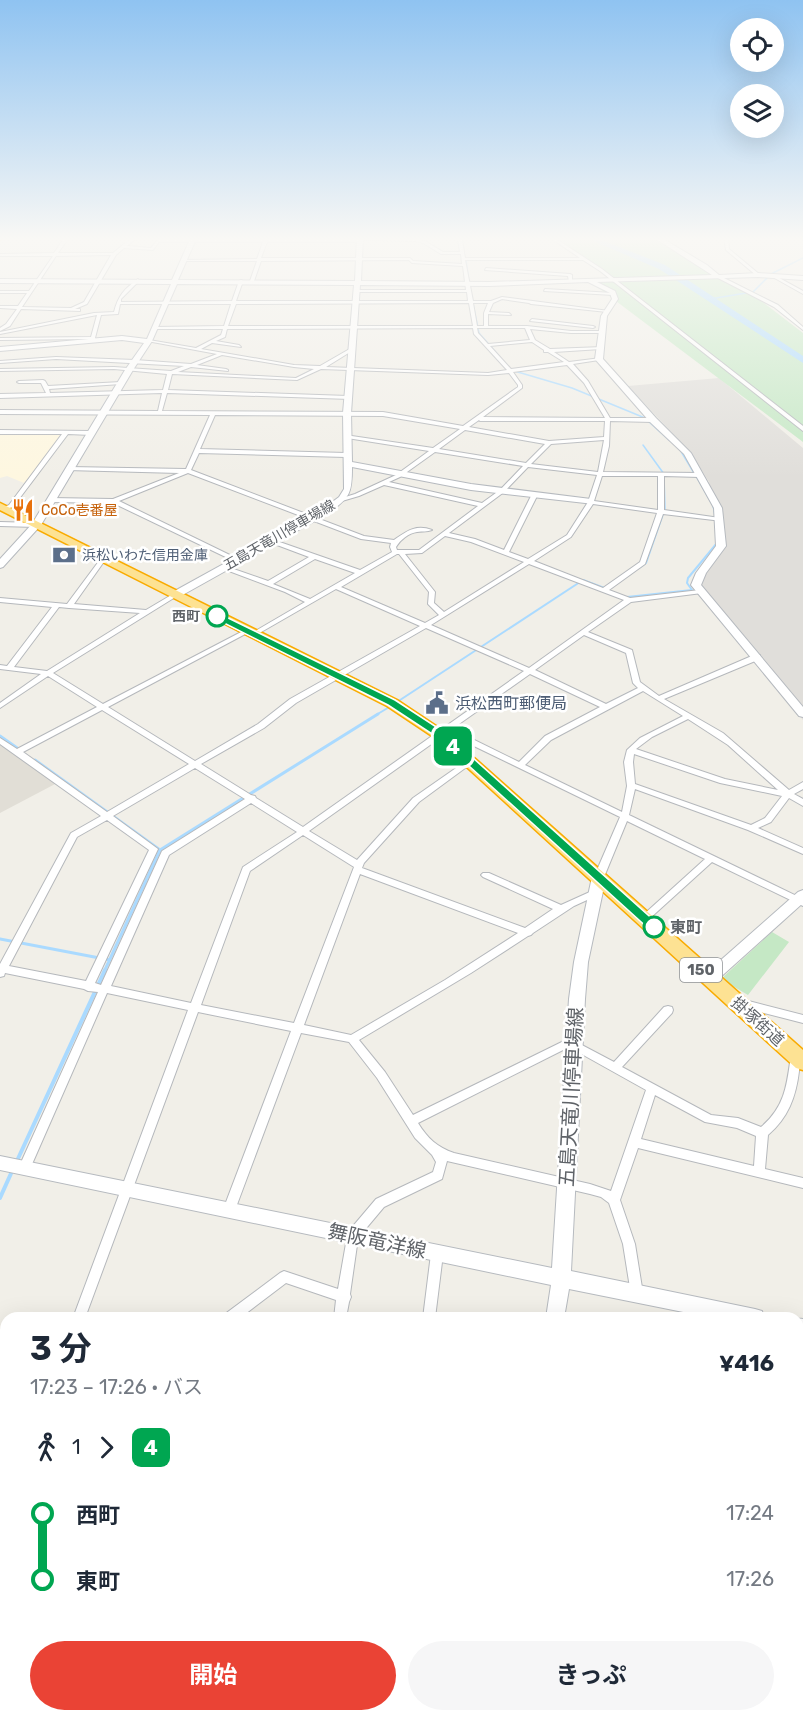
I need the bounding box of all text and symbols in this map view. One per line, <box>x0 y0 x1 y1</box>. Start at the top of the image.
map controls <box>730 18 784 138</box>
button: locate <box>730 18 784 72</box>
button: layers <box>730 84 784 138</box>
restaurant icon: CoCo壱番屋 <box>10 497 36 523</box>
street label: 五島天竜川停車場線 <box>220 497 338 574</box>
place label: CoCo壱番屋 <box>41 502 118 519</box>
bank icon: 浜松いわた信用金庫 <box>51 542 77 568</box>
place label: 浜松いわた信用金庫 <box>82 547 208 564</box>
marker: 西町 <box>206 605 228 627</box>
place label: 西町 <box>172 608 200 625</box>
public building icon: 浜松西町郵便局 <box>424 690 450 716</box>
place label: 浜松西町郵便局 <box>455 694 567 713</box>
line badge: 4 <box>434 726 472 766</box>
text: 4 <box>446 734 460 759</box>
marker: 東町 <box>643 916 665 938</box>
place label: 東町 <box>670 918 702 937</box>
road number: 150 <box>680 958 722 982</box>
street label: 掛塚街道 <box>728 993 788 1050</box>
street label: 五島天竜川停車場線 <box>554 1006 588 1188</box>
street label: 舞阪竜洋線 <box>326 1219 428 1263</box>
text: 3 分 <box>30 1329 92 1368</box>
text: ¥416 <box>719 1350 774 1377</box>
text: 17:23 – 17:26 · バス <box>30 1375 203 1399</box>
icon: walk <box>30 1431 63 1464</box>
icon: forward <box>90 1431 123 1464</box>
text: 1 <box>72 1435 81 1459</box>
text: 4 <box>144 1435 158 1460</box>
text: 17:24 <box>726 1501 774 1525</box>
text: 西町 <box>76 1502 120 1529</box>
text: 17:26 <box>726 1567 774 1591</box>
text: 東町 <box>76 1568 120 1595</box>
button: 開始 <box>30 1641 396 1710</box>
button: きっぷ <box>408 1641 774 1710</box>

